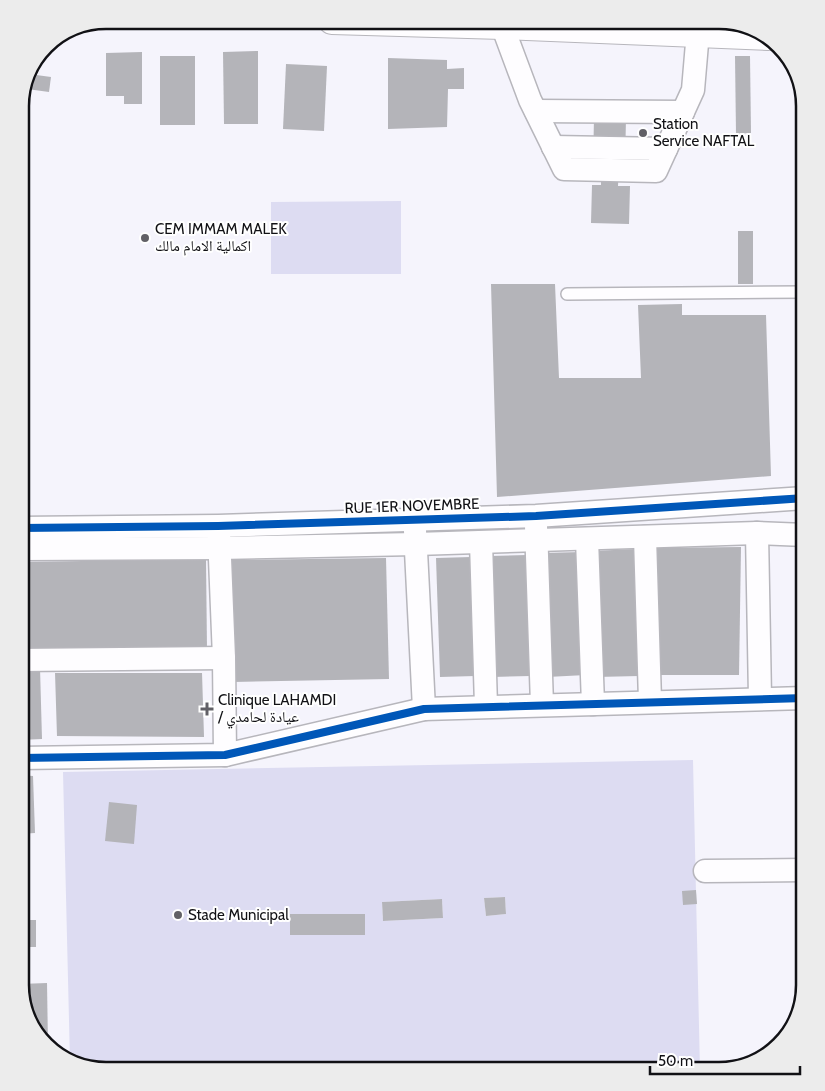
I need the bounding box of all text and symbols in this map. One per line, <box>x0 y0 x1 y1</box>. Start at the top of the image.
place label: Station Service NAFTAL <box>653 115 755 150</box>
marker: Station Service NAFTAL <box>637 127 649 139</box>
place label: CEM IMMAM MALEK اكمالية الامام مالك <box>155 220 287 256</box>
marker: CEM IMMAM MALEK اكمالية الامام مالك <box>139 232 151 244</box>
street label: RUE 1ER NOVEMBRE <box>344 495 480 517</box>
place label: Clinique LAHAMDI / عيادة لحامدي <box>217 691 336 729</box>
marker: Clinique LAHAMDI / عيادة لحامدي <box>200 702 214 716</box>
place label: Stade Municipal <box>188 906 289 924</box>
marker: Stade Municipal <box>172 909 184 921</box>
scale bar <box>650 1044 800 1076</box>
text: 50 m <box>658 1052 693 1070</box>

